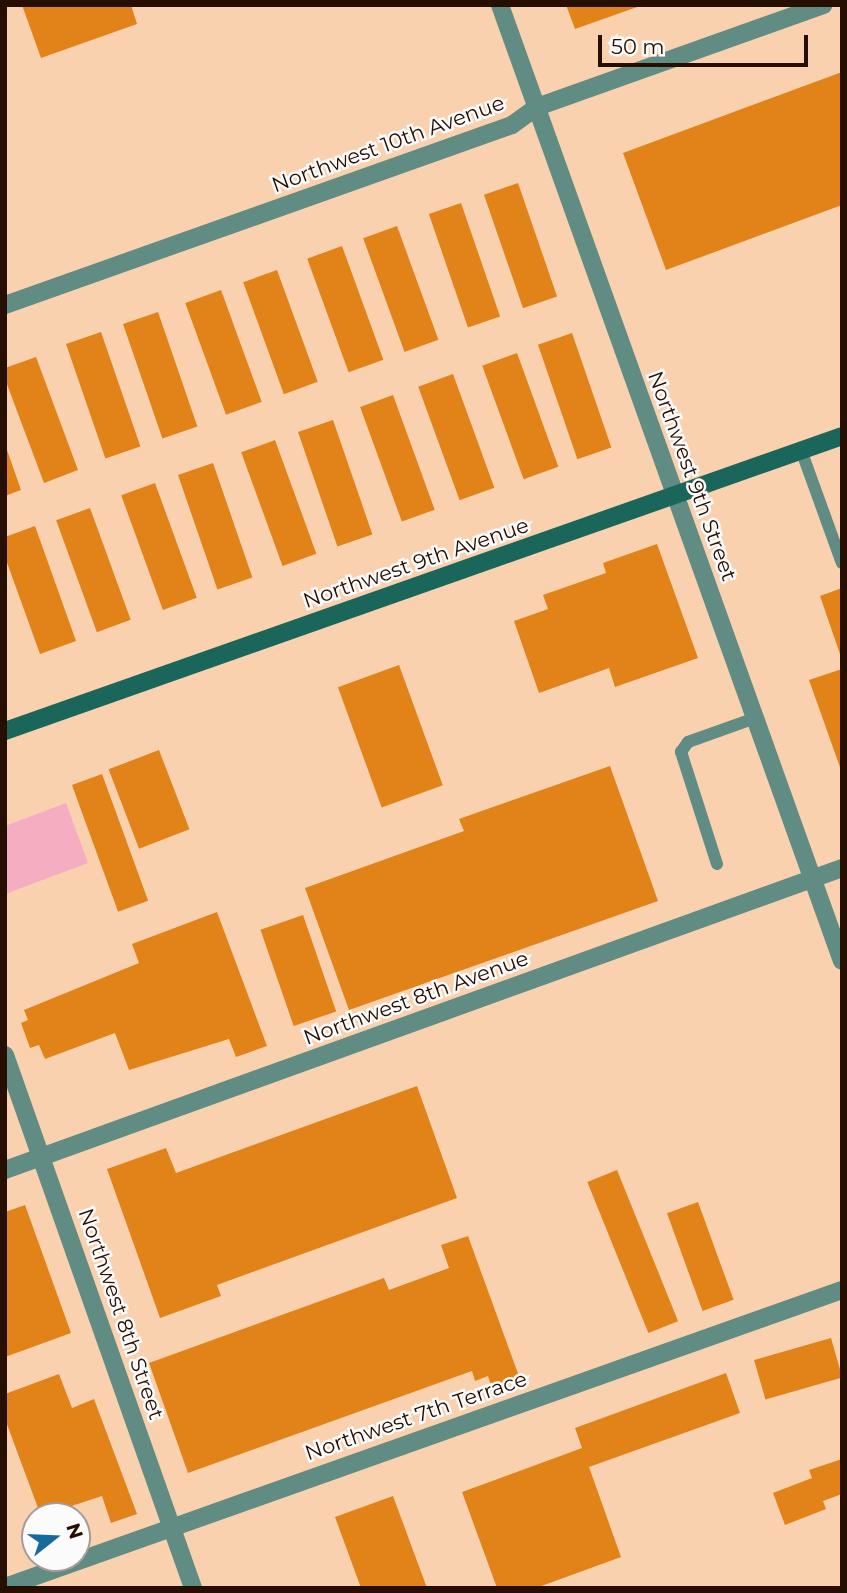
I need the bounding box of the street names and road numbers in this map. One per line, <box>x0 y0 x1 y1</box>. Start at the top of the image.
street label: Northwest 10th Avenue <box>268 90 508 198</box>
street label: Northwest 9th Street <box>642 368 742 584</box>
street label: Northwest 9th Avenue <box>300 512 532 614</box>
street label: Northwest 8th Avenue <box>300 946 532 1050</box>
street label: Northwest 8th Street <box>73 1205 169 1423</box>
street label: Northwest 7th Terrace <box>302 1366 530 1466</box>

